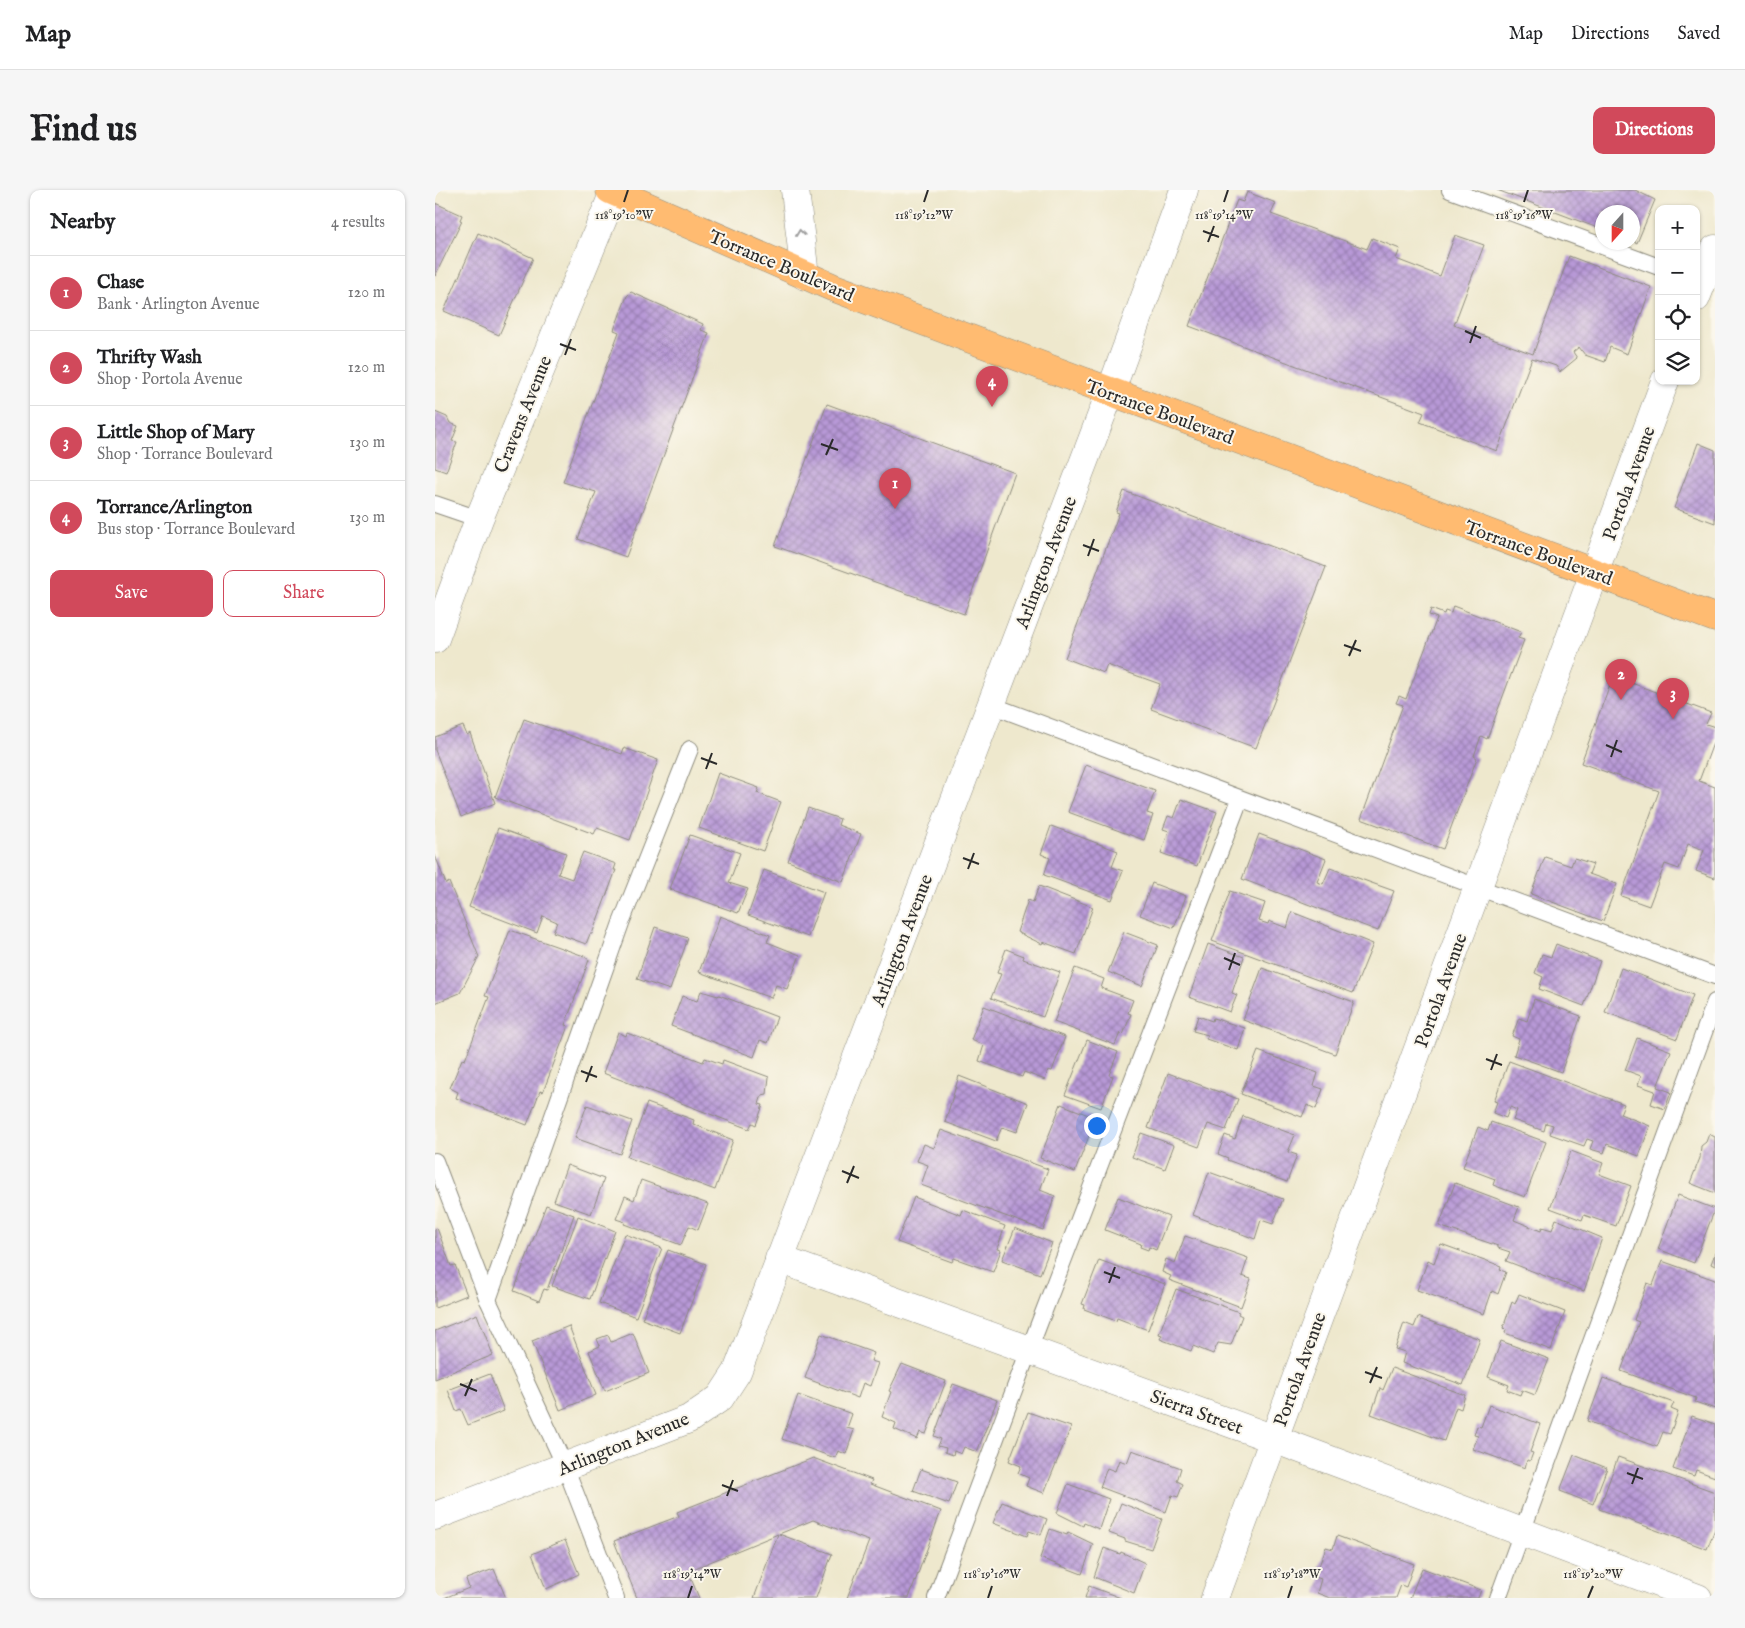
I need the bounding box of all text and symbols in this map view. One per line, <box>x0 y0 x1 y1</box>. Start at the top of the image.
text: Map <box>25 19 71 50</box>
text: Map <box>1509 23 1543 46</box>
text: Directions <box>1571 23 1649 46</box>
text: Saved <box>1677 23 1720 46</box>
button: Directions <box>1593 107 1715 154</box>
text: Find us <box>30 108 137 153</box>
north arrow <box>1595 205 1640 250</box>
map controls <box>1655 205 1700 385</box>
button: + <box>1655 205 1700 250</box>
text: 118°19'10"W <box>595 208 654 223</box>
text: 118°19'12"W <box>895 208 954 223</box>
text: 118°19'14"W <box>1195 208 1254 223</box>
text: 118°19'16"W <box>1495 208 1553 223</box>
text: Nearby <box>50 209 115 236</box>
text: 4 results <box>331 213 385 233</box>
street label: Torrance Boulevard <box>705 225 858 309</box>
one-way arrow <box>795 229 806 237</box>
button: − <box>1655 250 1700 295</box>
text: Chase <box>97 271 144 295</box>
text: 1 <box>63 283 69 303</box>
text: 120 m <box>348 283 385 303</box>
text: Bank · Arlington Avenue <box>97 295 260 315</box>
button: locate <box>1655 295 1700 340</box>
button: layers <box>1655 340 1700 385</box>
text: Thrifty Wash <box>97 346 202 370</box>
street label: Cravens Avenue <box>489 352 558 477</box>
text: 2 <box>62 358 70 378</box>
text: 120 m <box>348 358 385 378</box>
pin: 4 <box>976 366 1008 407</box>
text: Shop · Portola Avenue <box>97 370 243 390</box>
street label: Torrance Boulevard <box>1082 375 1237 451</box>
text: Little Shop of Mary <box>97 421 255 445</box>
street label: Portola Avenue <box>1598 423 1662 544</box>
text: 3 <box>63 433 69 453</box>
text: 130 m <box>349 433 385 453</box>
text: Shop · Torrance Boulevard <box>97 445 273 465</box>
pin: 1 <box>879 468 911 509</box>
street label: Arlington Avenue <box>1010 493 1083 633</box>
text: Torrance/Arlington <box>97 496 252 520</box>
text: 4 <box>62 508 70 528</box>
text: 130 m <box>349 508 385 528</box>
street label: Torrance Boulevard <box>1461 516 1616 592</box>
text: Bus stop · Torrance Boulevard <box>97 520 295 540</box>
button: Save <box>50 570 213 617</box>
button: Share <box>223 570 385 617</box>
pin: 2 <box>1605 659 1637 700</box>
pin: 3 <box>1657 678 1689 719</box>
street label: Arlington Avenue <box>866 871 939 1011</box>
street label: Portola Avenue <box>1410 930 1474 1051</box>
your location <box>1084 1113 1110 1139</box>
street label: Portola Avenue <box>1269 1309 1333 1430</box>
street label: Sierra Street <box>1147 1385 1246 1441</box>
street label: Arlington Avenue <box>554 1407 693 1482</box>
text: 118°19'14"W <box>663 1567 722 1582</box>
text: 118°19'16"W <box>963 1567 1021 1582</box>
text: 118°19'18"W <box>1263 1567 1321 1582</box>
text: 118°19'20"W <box>1563 1567 1623 1582</box>

